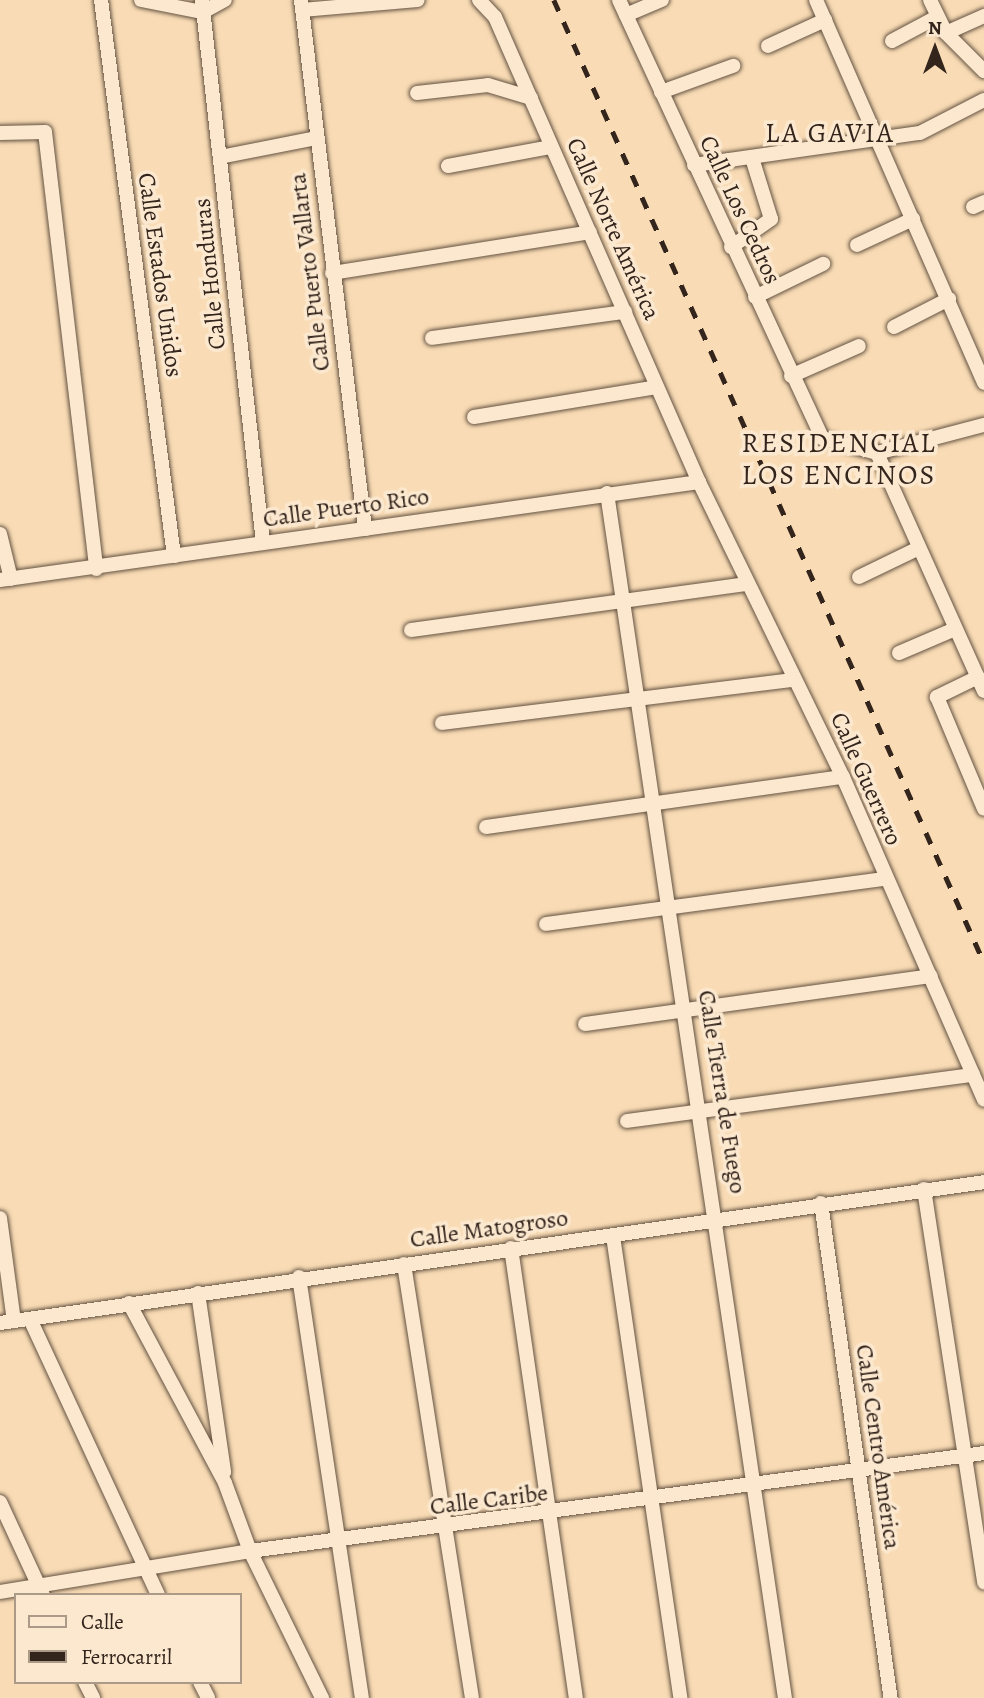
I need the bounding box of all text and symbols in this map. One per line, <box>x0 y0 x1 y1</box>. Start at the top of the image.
north arrow <box>900 14 970 84</box>
text: N <box>928 15 942 41</box>
district label: LA GAVIA <box>766 116 894 150</box>
street label: Calle Los Cedros <box>693 131 787 289</box>
street label: Calle Norte América <box>560 134 666 324</box>
street label: Calle Estados Unidos <box>131 171 189 379</box>
street label: Calle Puerto Vallarta <box>284 171 336 373</box>
street label: Calle Honduras <box>188 197 232 351</box>
district label: RESIDENCIAL LOS ENCINOS <box>743 426 935 492</box>
street label: Calle Puerto Rico <box>261 482 431 534</box>
street label: Calle Guerrero <box>824 708 908 850</box>
street label: Calle Tierra de Fuego <box>692 988 752 1196</box>
street label: Calle Matogroso <box>408 1204 570 1254</box>
street label: Calle Centro América <box>849 1343 907 1551</box>
street label: Calle Caribe <box>428 1478 550 1522</box>
legend <box>14 1593 242 1684</box>
text: Calle <box>81 1608 124 1636</box>
text: Ferrocarril <box>81 1643 172 1671</box>

